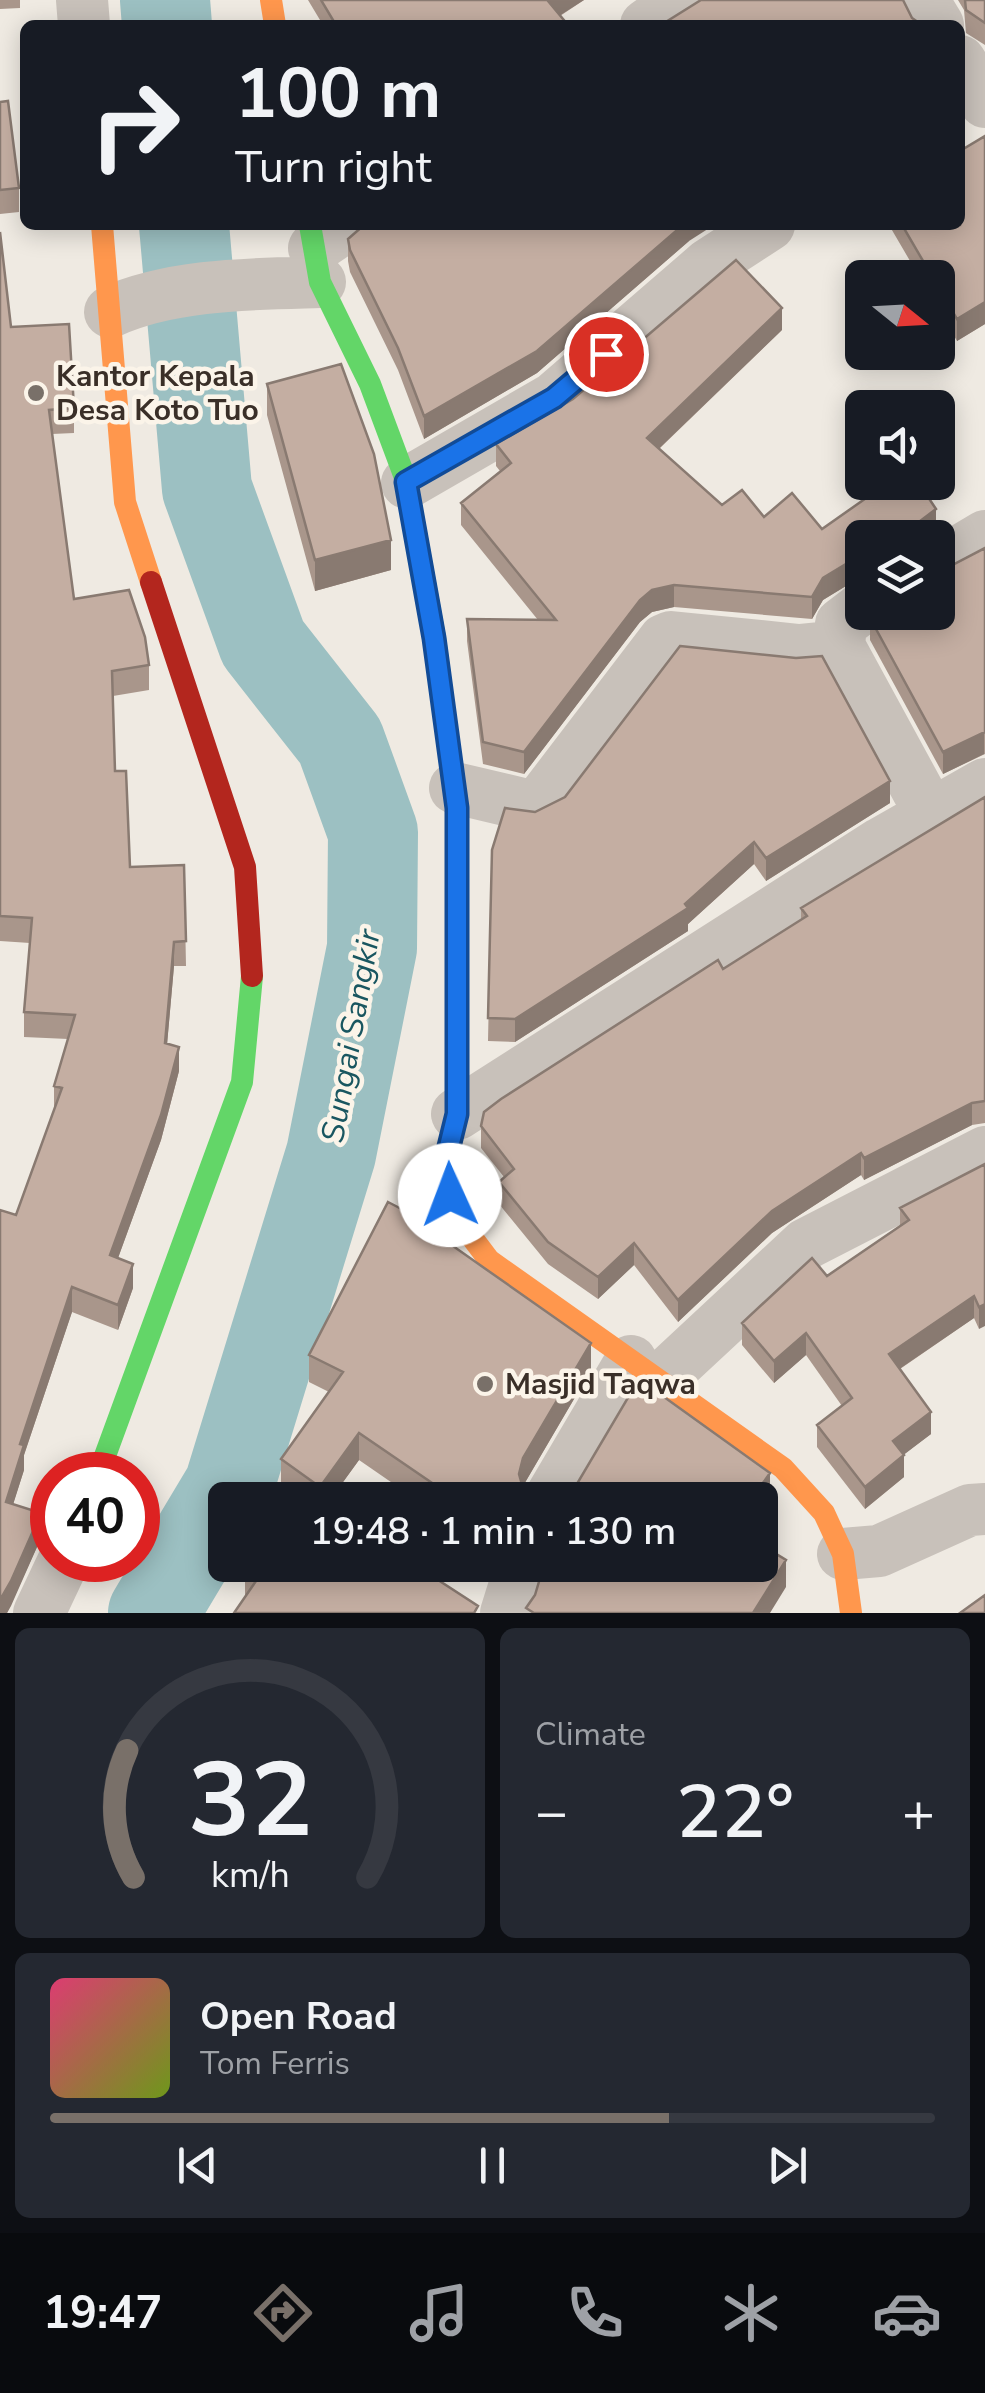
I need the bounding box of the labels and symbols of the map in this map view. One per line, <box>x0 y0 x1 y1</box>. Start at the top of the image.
north arrow <box>845 260 955 370</box>
pin <box>564 312 649 397</box>
place label: Kantor Kepala Desa Koto Tuo <box>56 356 259 431</box>
marker: Kantor Kepala Desa Koto Tuo <box>25 382 47 404</box>
water label: Sungai Sangkir <box>311 925 391 1146</box>
position arrow <box>398 1143 502 1247</box>
place label: Masjid Taqwa <box>505 1364 696 1405</box>
marker: Masjid Taqwa <box>474 1373 496 1395</box>
speed limit sign: 40 <box>30 1452 160 1582</box>

